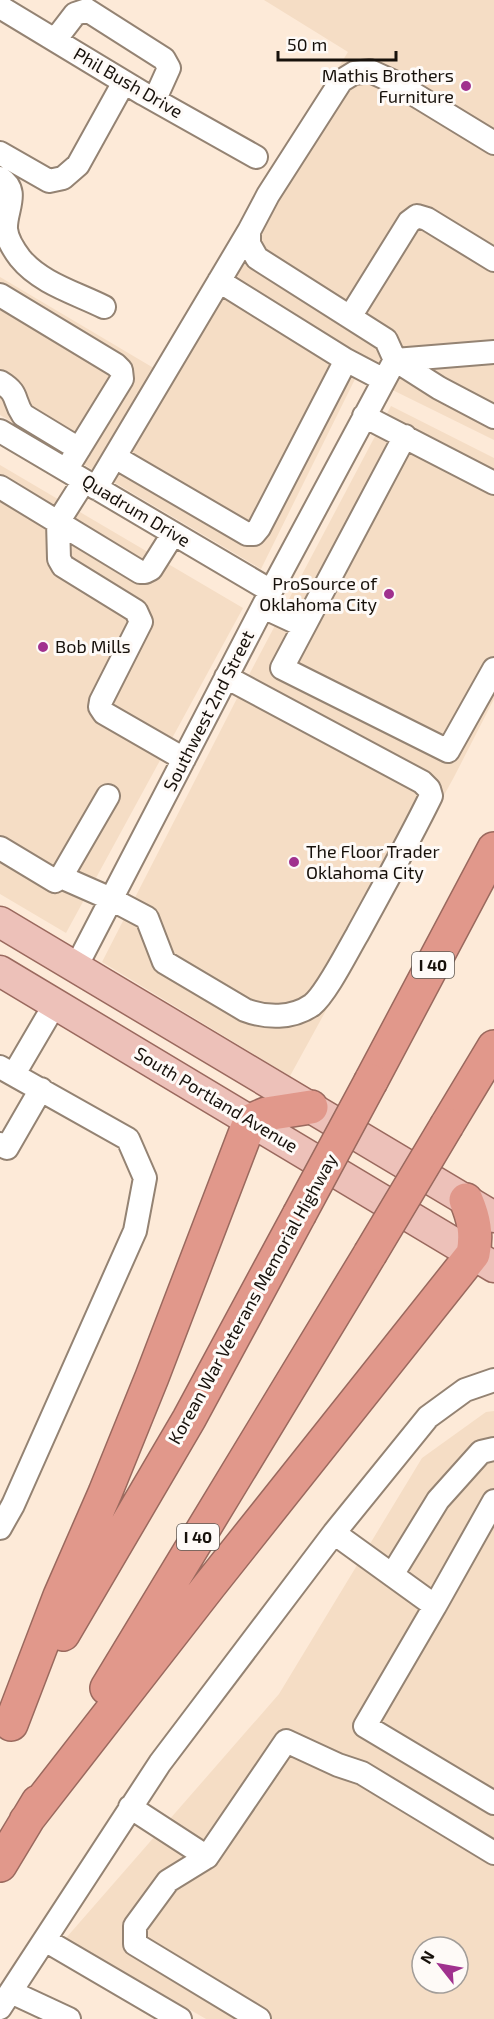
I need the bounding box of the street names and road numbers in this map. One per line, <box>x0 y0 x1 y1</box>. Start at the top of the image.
street label: Phil Bush Drive <box>70 42 187 122</box>
street label: Quadrum Drive <box>78 469 195 551</box>
street label: Southwest 2nd Street <box>158 626 258 795</box>
road number: I 40 <box>412 952 454 978</box>
street label: South Portland Avenue <box>131 1042 302 1157</box>
street label: Korean War Veterans Memorial Highway <box>163 1149 342 1448</box>
road number: I 40 <box>177 1524 219 1550</box>

